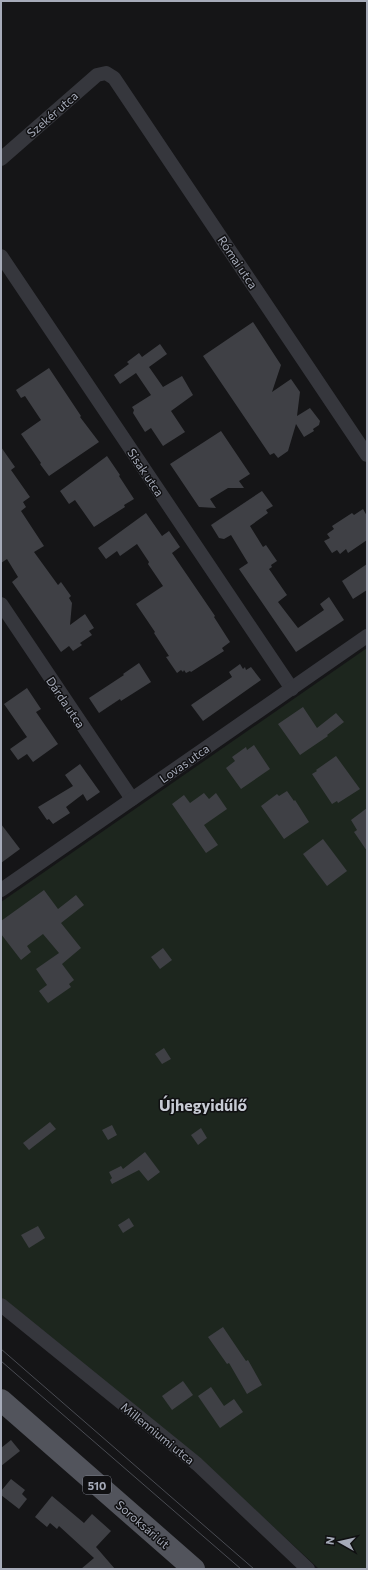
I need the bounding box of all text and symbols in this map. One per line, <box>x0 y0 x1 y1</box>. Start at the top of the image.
street label: Szekér utca <box>24 88 80 140</box>
street label: Római utca <box>215 233 261 291</box>
street label: Sisak utca <box>125 446 167 498</box>
street label: Dárda utca <box>44 674 88 730</box>
street label: Lovas utca <box>156 741 212 785</box>
district label: Újhegyidűlő <box>159 1095 248 1114</box>
street label: Millenniumi utca <box>119 1399 197 1467</box>
road number: 510 <box>83 1476 111 1494</box>
street label: Soroksári út <box>114 1497 173 1551</box>
north arrow <box>320 1522 360 1562</box>
text: N <box>323 1536 337 1546</box>

